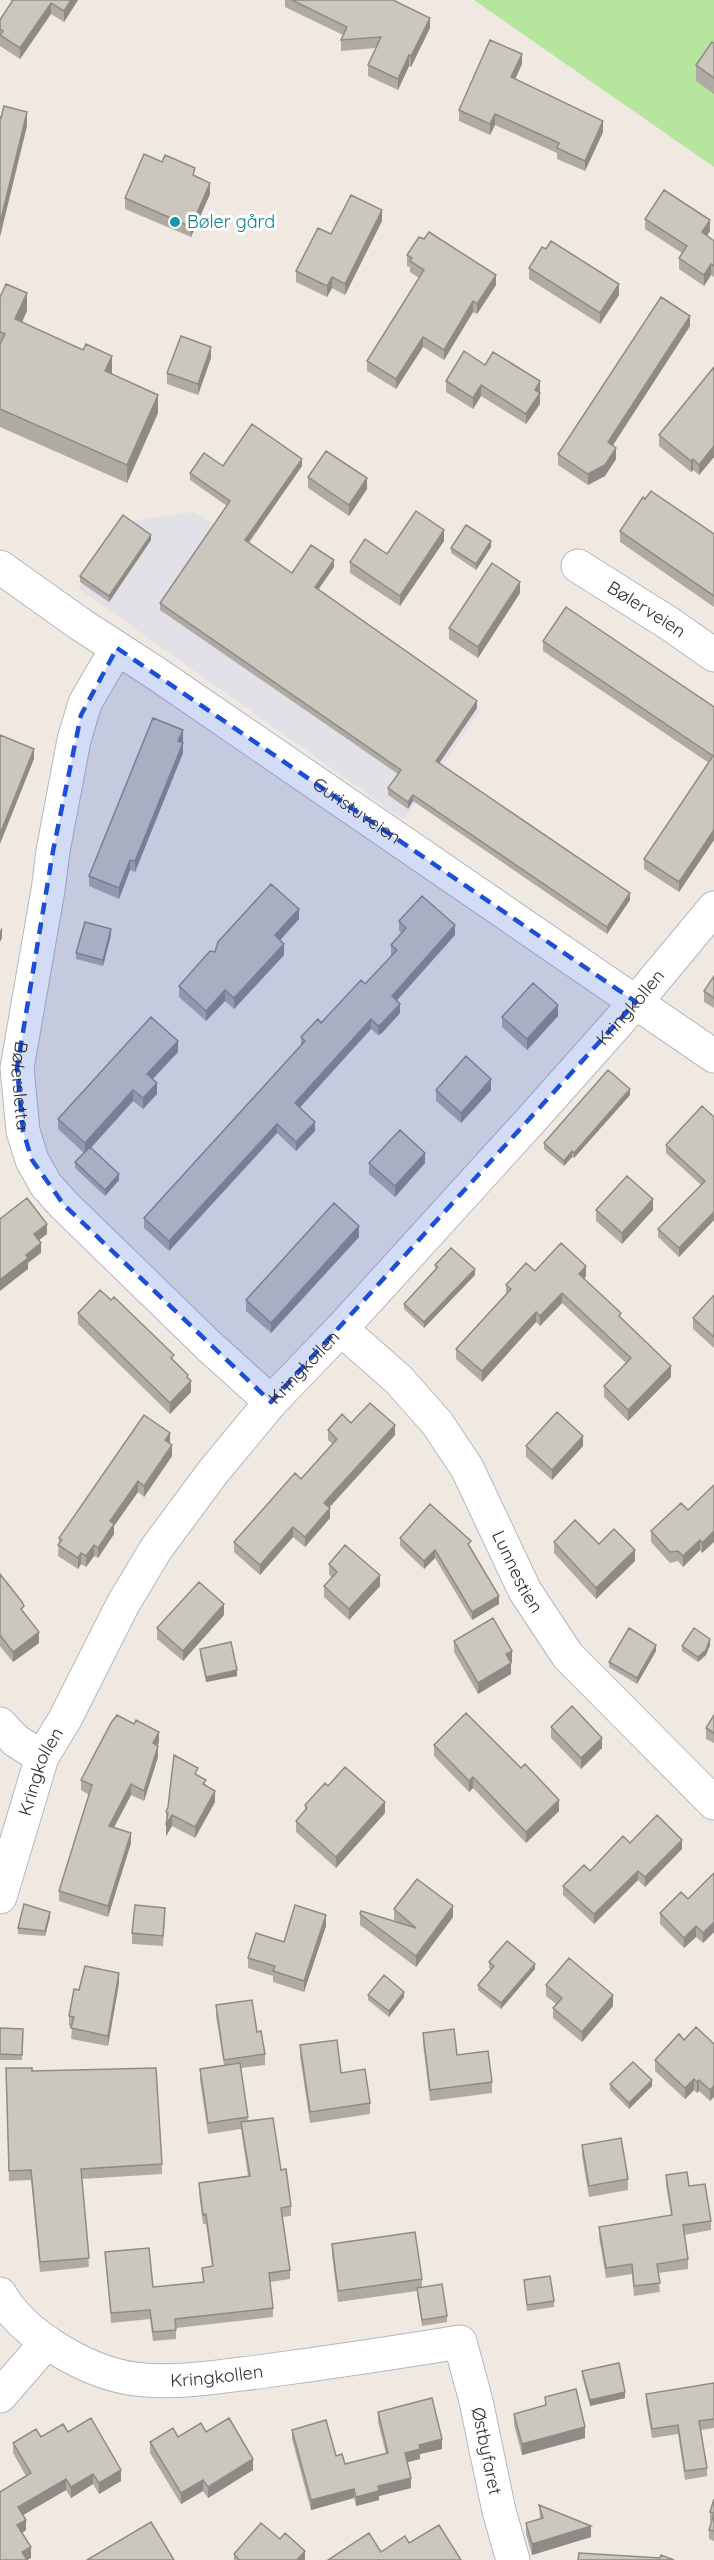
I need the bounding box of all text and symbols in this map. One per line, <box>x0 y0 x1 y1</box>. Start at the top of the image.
place label: Bøler gård <box>187 210 275 233</box>
marker: Bøler gård <box>168 215 182 229</box>
street label: Bølerveien <box>603 575 690 643</box>
street label: Guristuveien <box>308 772 406 849</box>
street label: Kringkollen <box>591 964 669 1050</box>
street label: Bølersletta <box>6 1040 35 1131</box>
street label: Kringkollen <box>263 1326 344 1409</box>
street label: Lunnestien <box>487 1527 548 1617</box>
street label: Kringkollen <box>13 1723 68 1818</box>
street label: Kringkollen <box>170 2359 264 2392</box>
street label: Østbyfaret <box>467 2405 507 2497</box>

